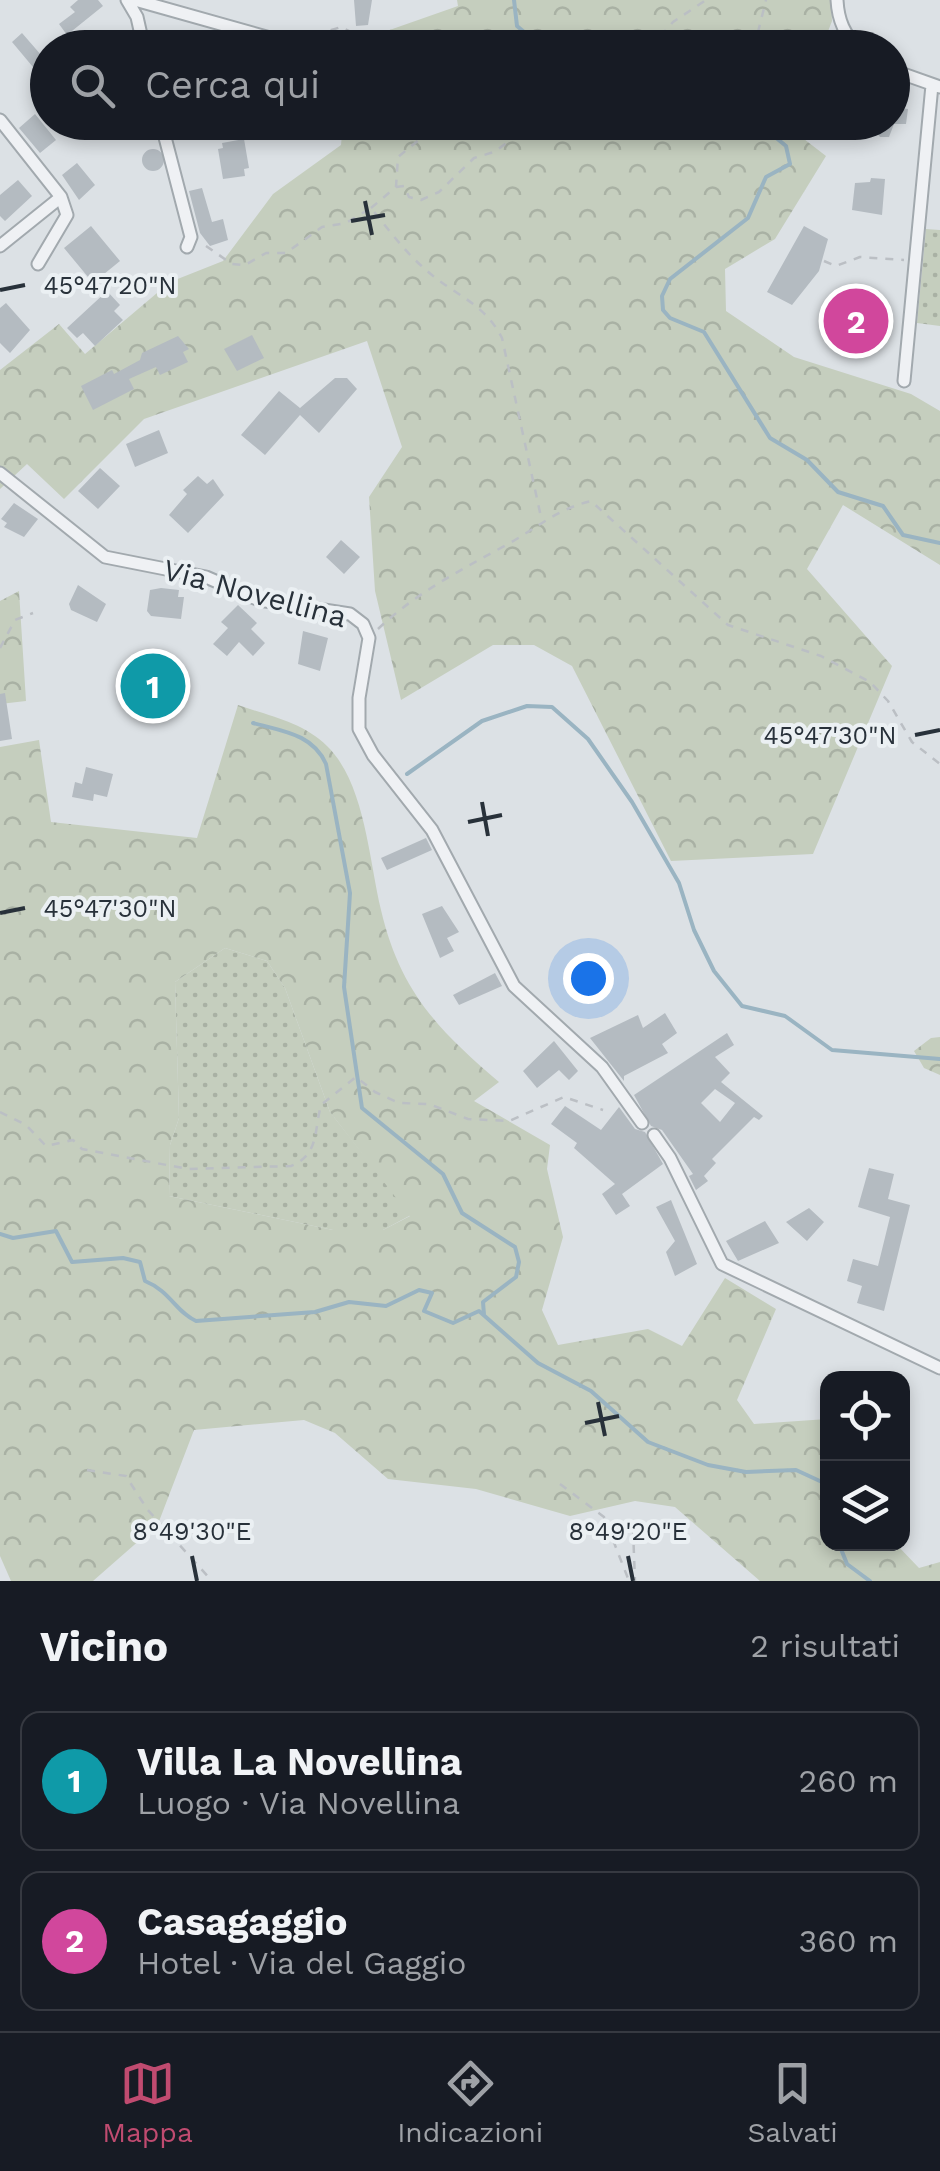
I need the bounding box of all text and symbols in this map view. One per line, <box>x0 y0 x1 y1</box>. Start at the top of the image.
search box <box>30 30 910 140</box>
icon: search <box>65 58 120 113</box>
text: Cerca qui <box>145 63 320 107</box>
text: 45°47'20"N <box>43 271 177 300</box>
pin: 2 <box>824 284 888 358</box>
street label: Via Novellina <box>159 552 351 634</box>
pin: 1 <box>120 648 186 724</box>
text: 45°47'30"N <box>763 721 897 750</box>
text: 45°47'30"N <box>43 894 177 923</box>
your location <box>563 953 614 1004</box>
map controls <box>820 1371 910 1551</box>
button: locate <box>820 1371 910 1461</box>
button: layers <box>820 1461 910 1551</box>
text: 8°49'30"E <box>133 1517 251 1546</box>
text: 8°49'20"E <box>569 1517 687 1546</box>
text: Vicino <box>40 1622 168 1671</box>
text: 2 risultati <box>750 1627 900 1665</box>
text: Villa La Novellina <box>137 1740 462 1784</box>
text: 1 <box>68 1762 81 1800</box>
text: 260 m <box>799 1762 898 1800</box>
text: Luogo · Via Novellina <box>137 1784 460 1822</box>
text: Casagaggio <box>137 1900 347 1944</box>
text: 2 <box>65 1922 84 1960</box>
text: 360 m <box>799 1922 898 1960</box>
text: Hotel · Via del Gaggio <box>137 1944 466 1982</box>
tab: Mappa <box>102 2056 193 2149</box>
tab: Indicazioni <box>397 2056 543 2149</box>
tab: Salvati <box>748 2056 838 2149</box>

